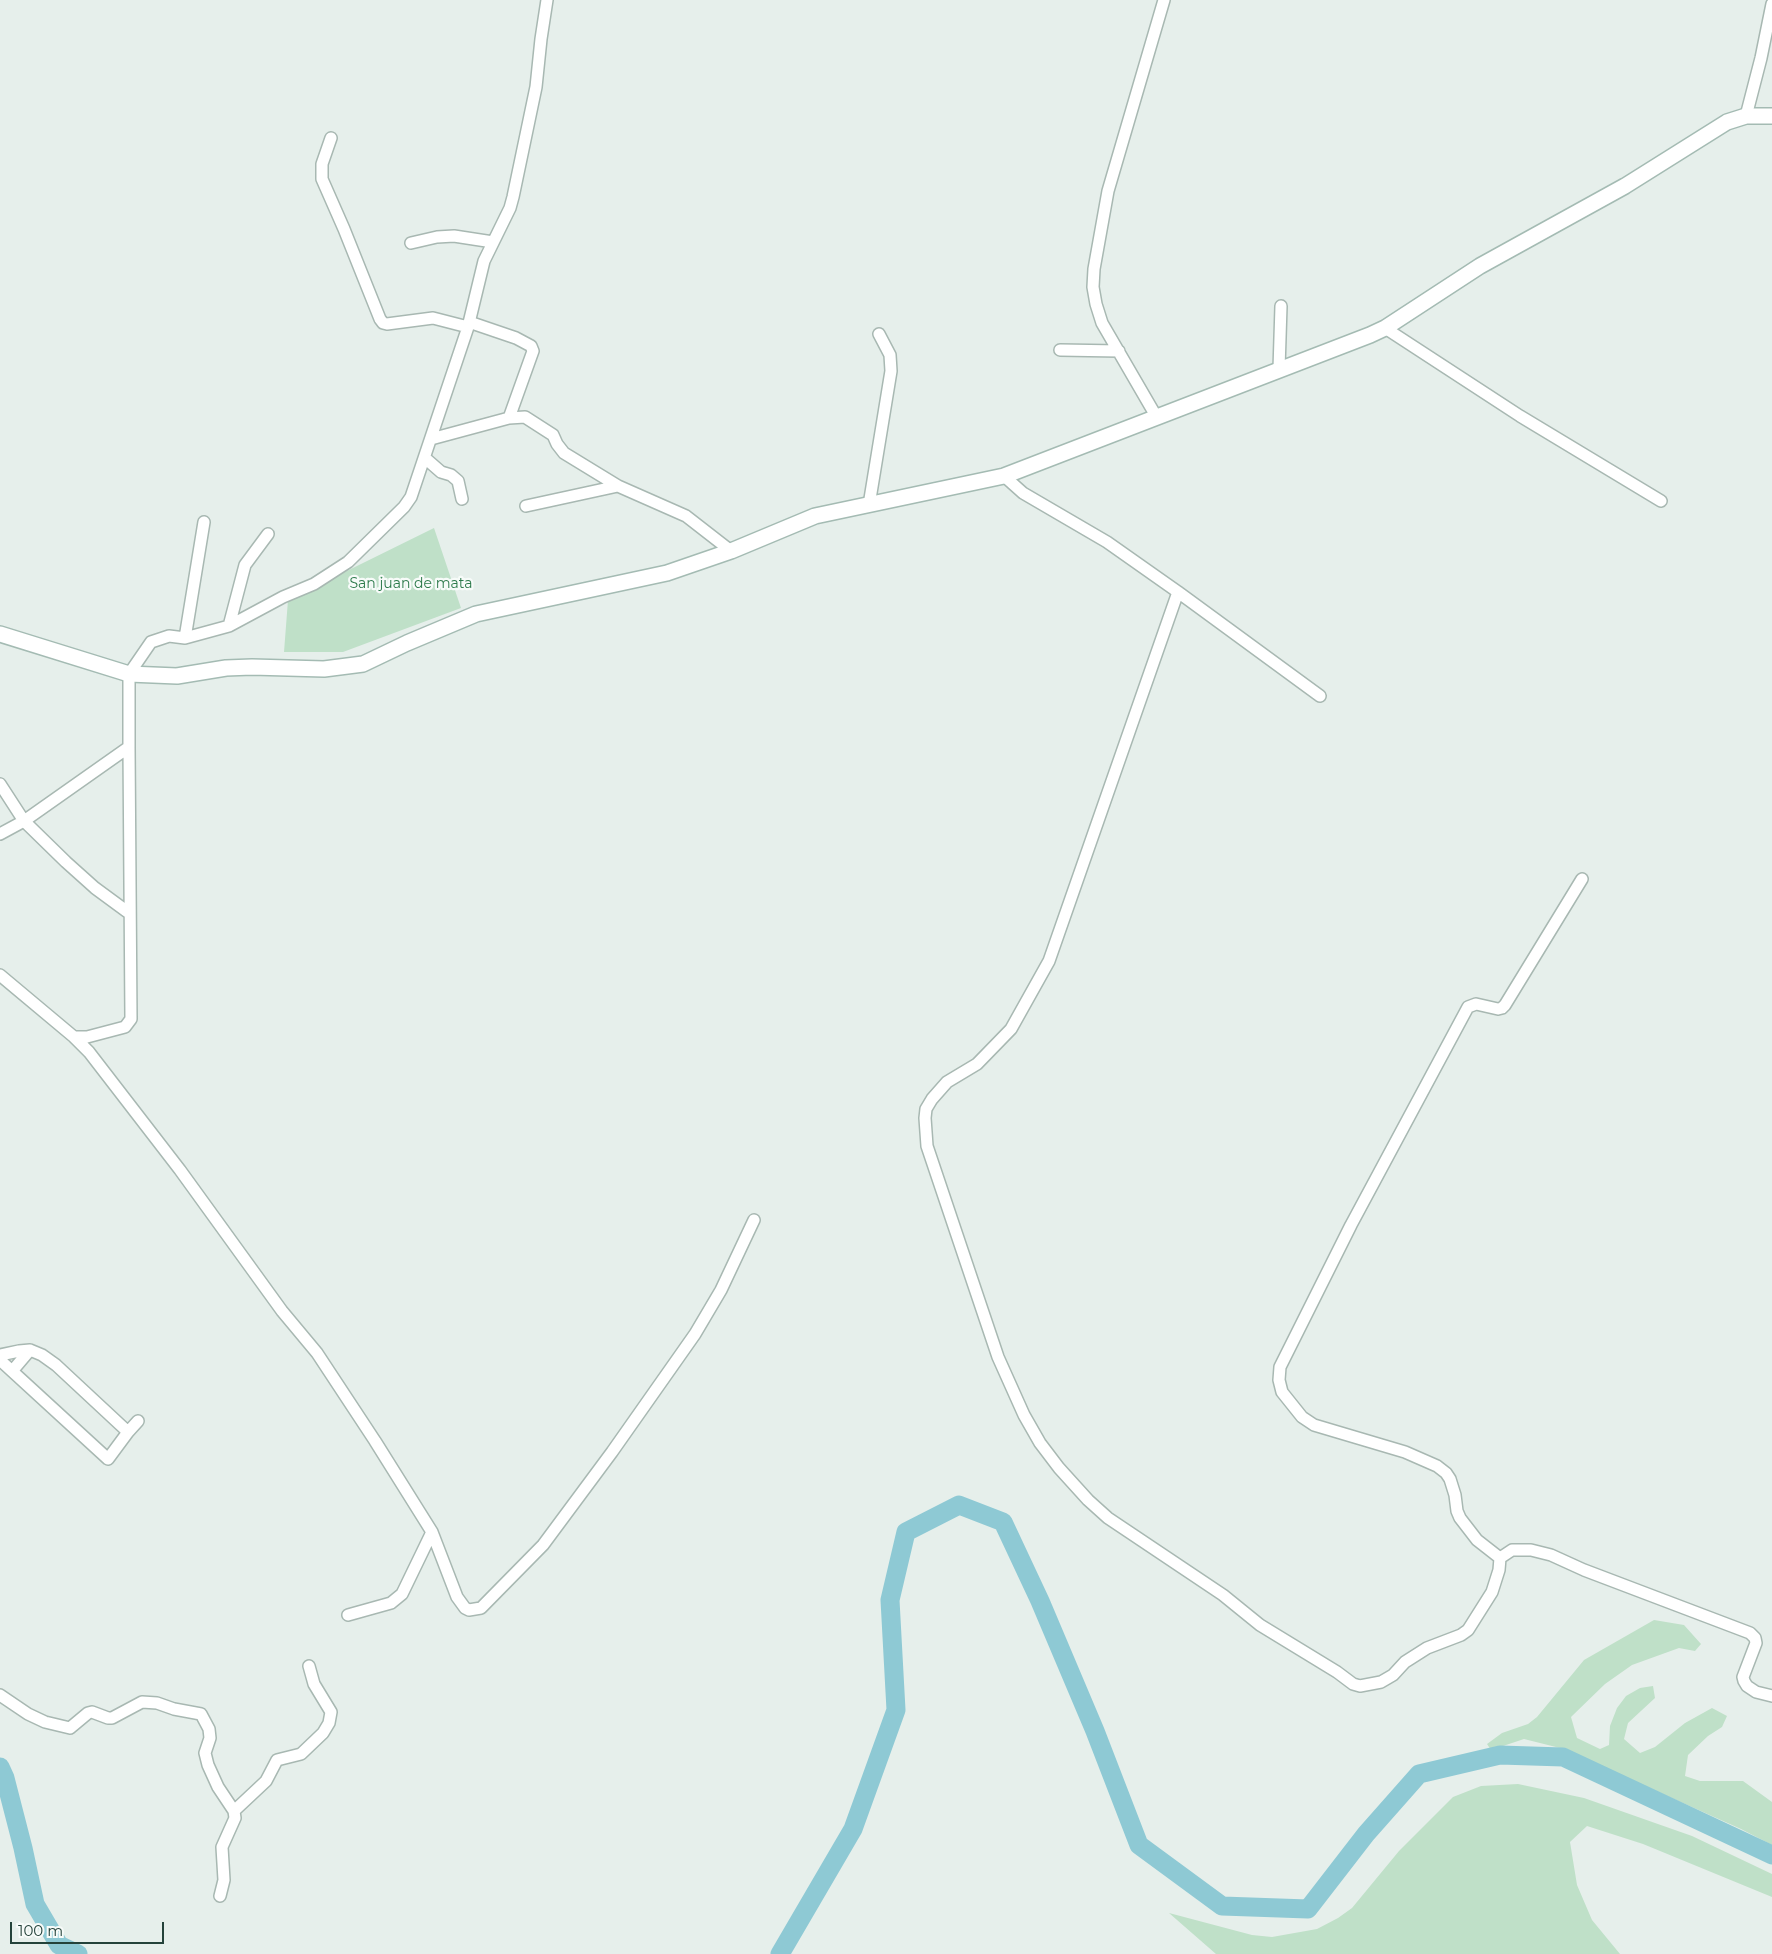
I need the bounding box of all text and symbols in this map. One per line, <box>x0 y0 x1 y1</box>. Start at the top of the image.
park label: San juan de mata <box>349 576 473 592</box>
scale bar <box>12 1912 166 1944</box>
text: 100 m <box>18 1921 63 1940</box>

